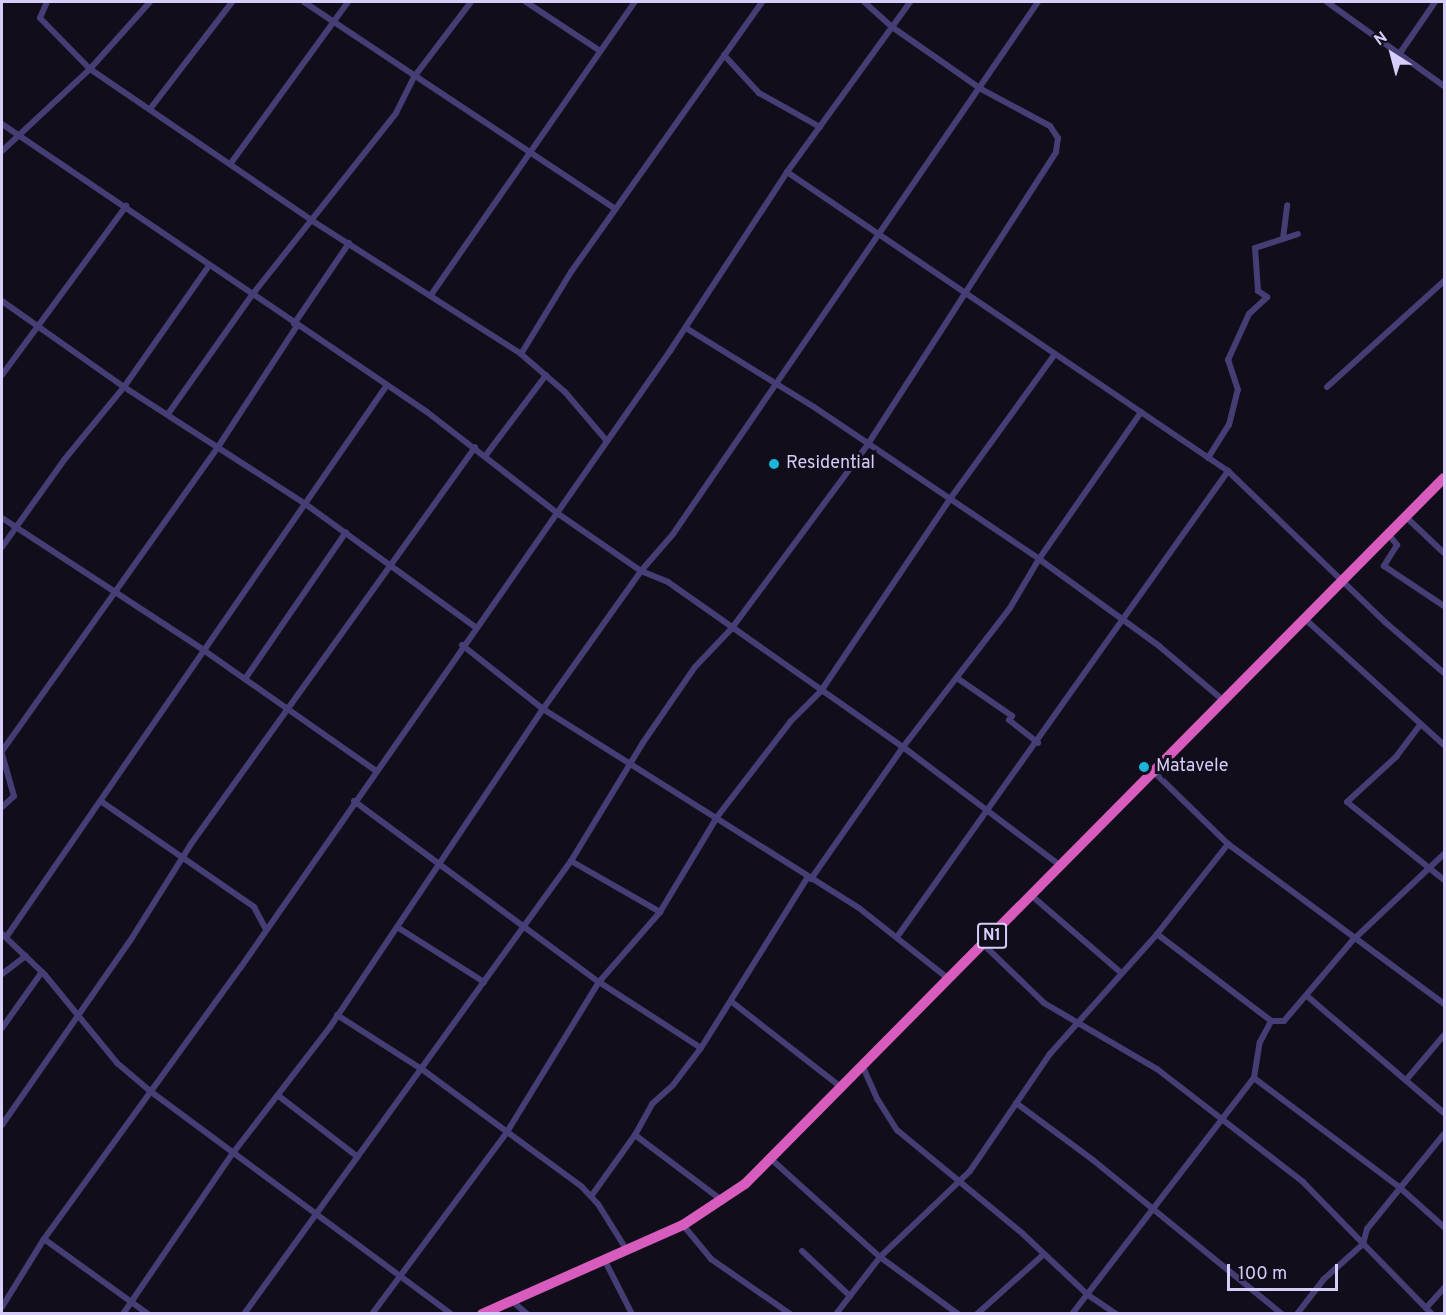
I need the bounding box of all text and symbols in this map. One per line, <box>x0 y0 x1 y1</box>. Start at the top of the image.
north arrow <box>1362 24 1422 84</box>
text: N <box>1371 28 1392 51</box>
place label: Residential <box>786 453 875 475</box>
marker: Residential <box>767 457 781 471</box>
place label: Matavele <box>1156 756 1228 778</box>
marker: Matavele <box>1137 760 1151 774</box>
road number: N1 <box>977 923 1007 949</box>
scale bar <box>1230 1252 1341 1290</box>
text: 100 m <box>1238 1263 1287 1286</box>

